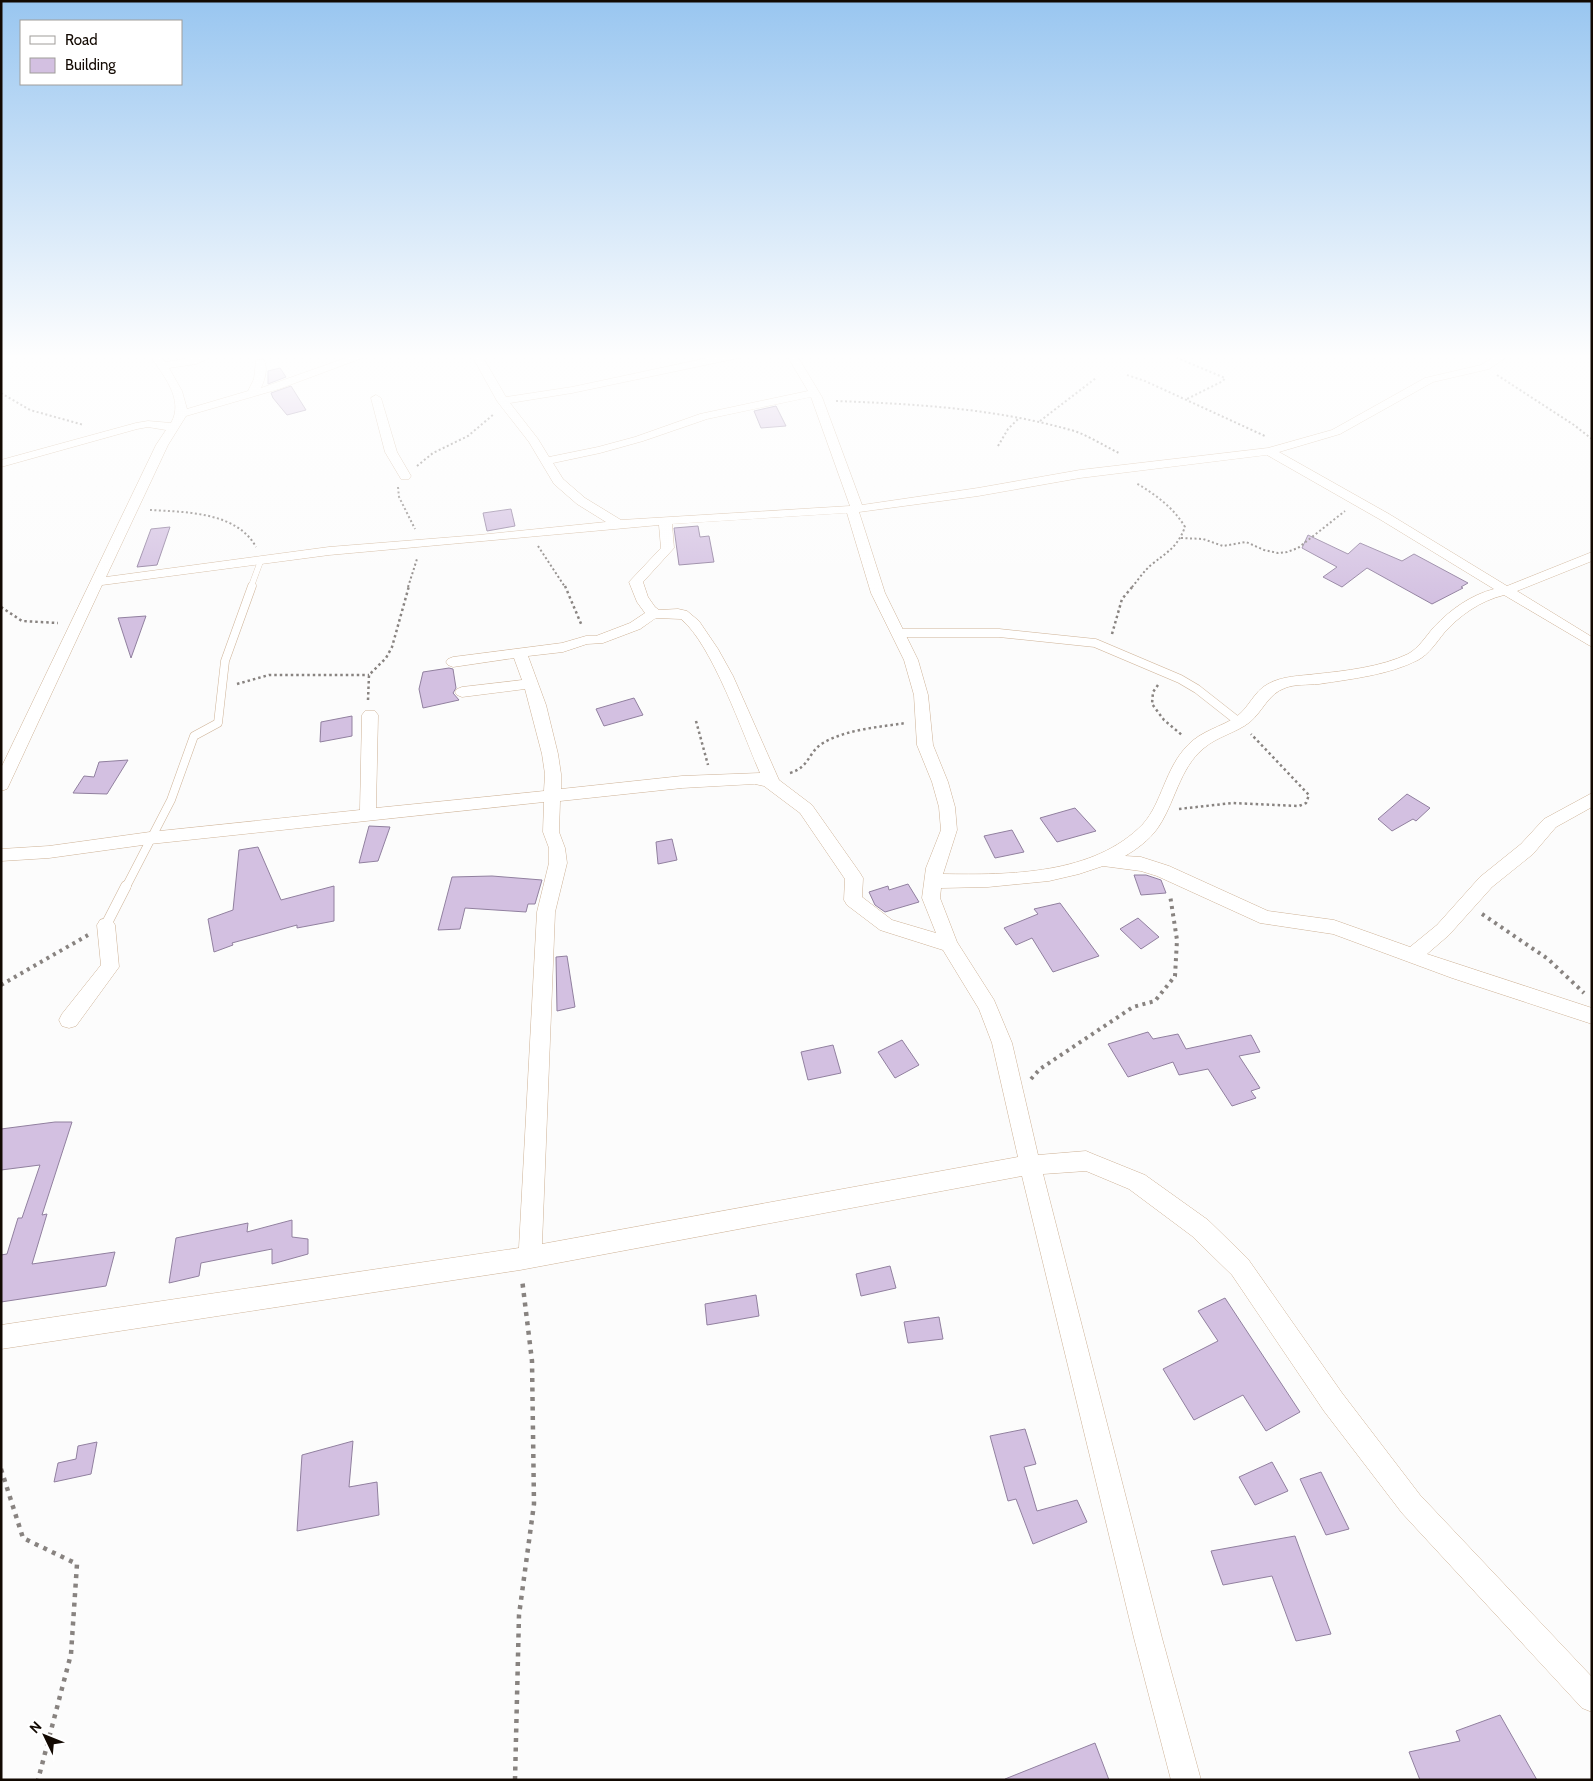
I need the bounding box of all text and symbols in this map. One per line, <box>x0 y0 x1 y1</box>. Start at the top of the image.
legend <box>20 20 182 85</box>
text: Road <box>65 31 98 49</box>
text: Building <box>65 56 116 74</box>
north arrow <box>20 1711 70 1761</box>
text: N <box>26 1717 45 1737</box>

